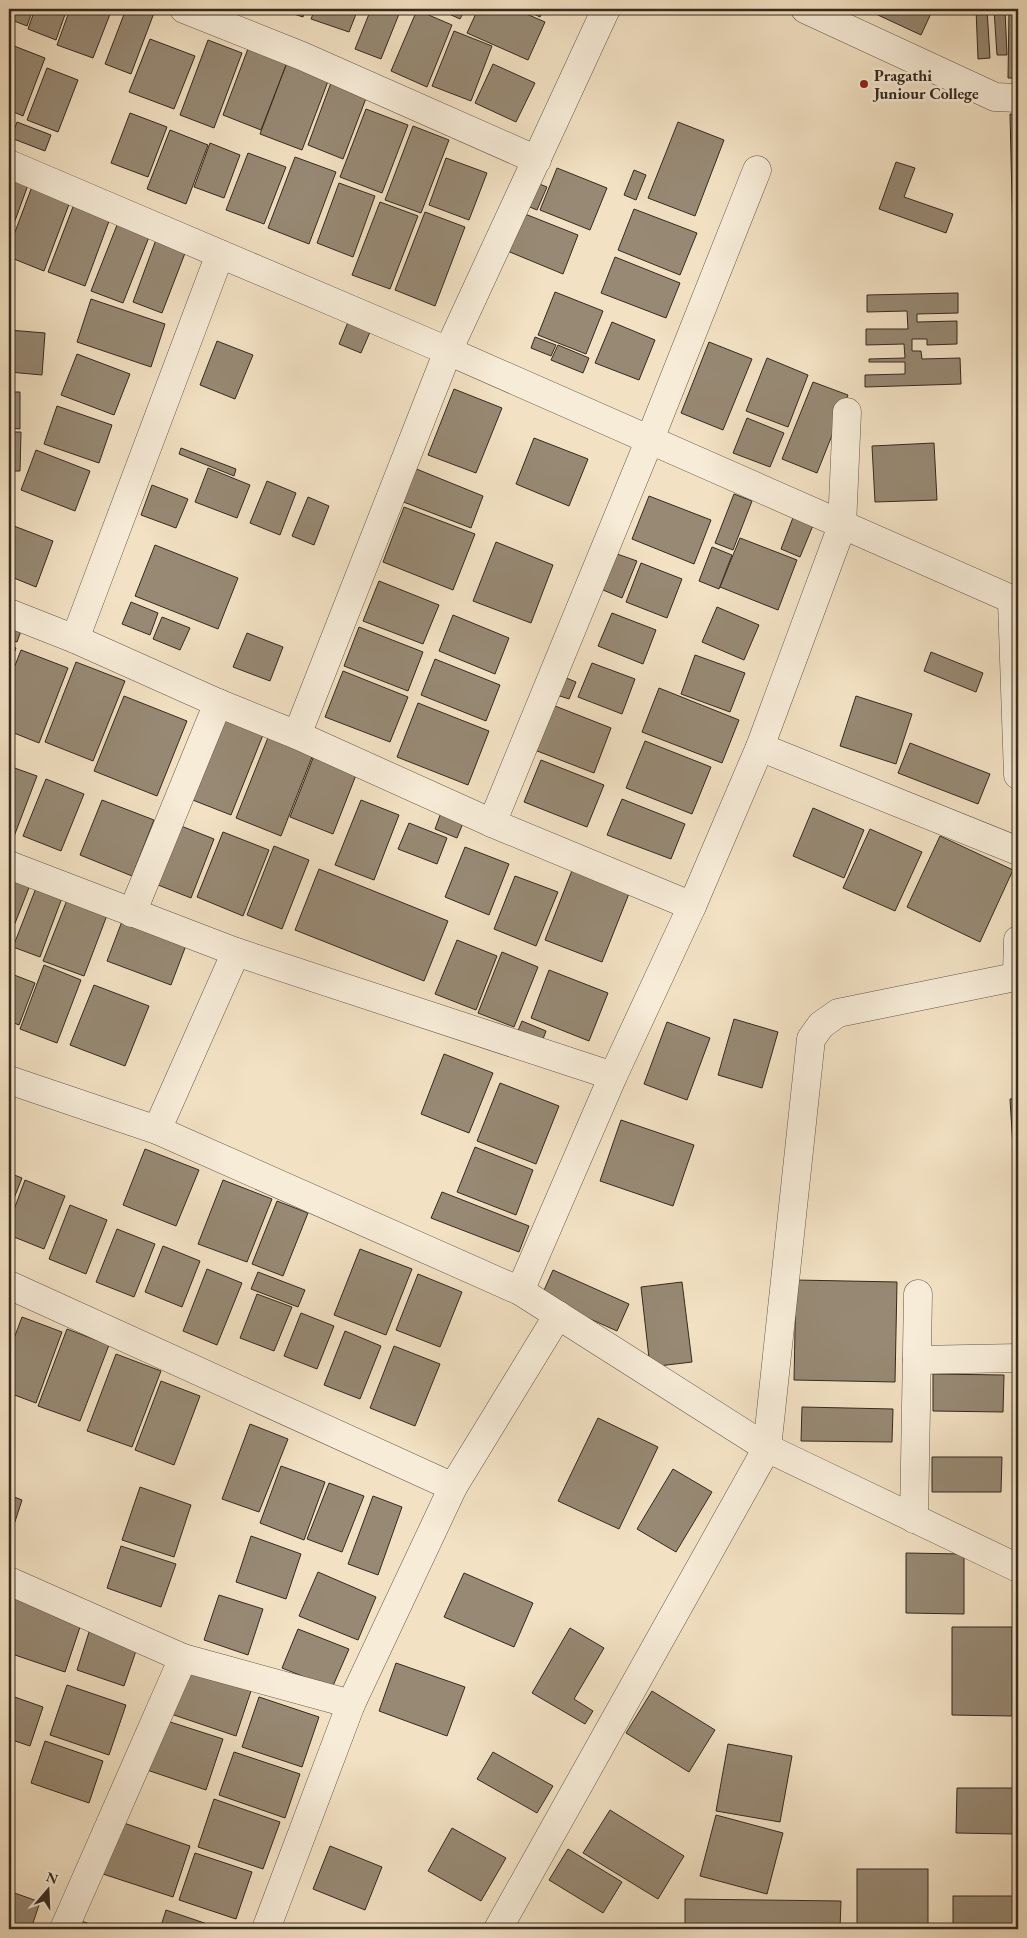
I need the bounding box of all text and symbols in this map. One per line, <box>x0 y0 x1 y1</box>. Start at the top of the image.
place label: Pragathi Juniour College <box>872 65 979 104</box>
marker: Pragathi Juniour College <box>858 78 870 90</box>
north arrow <box>22 1866 72 1916</box>
text: N <box>44 1867 61 1888</box>

